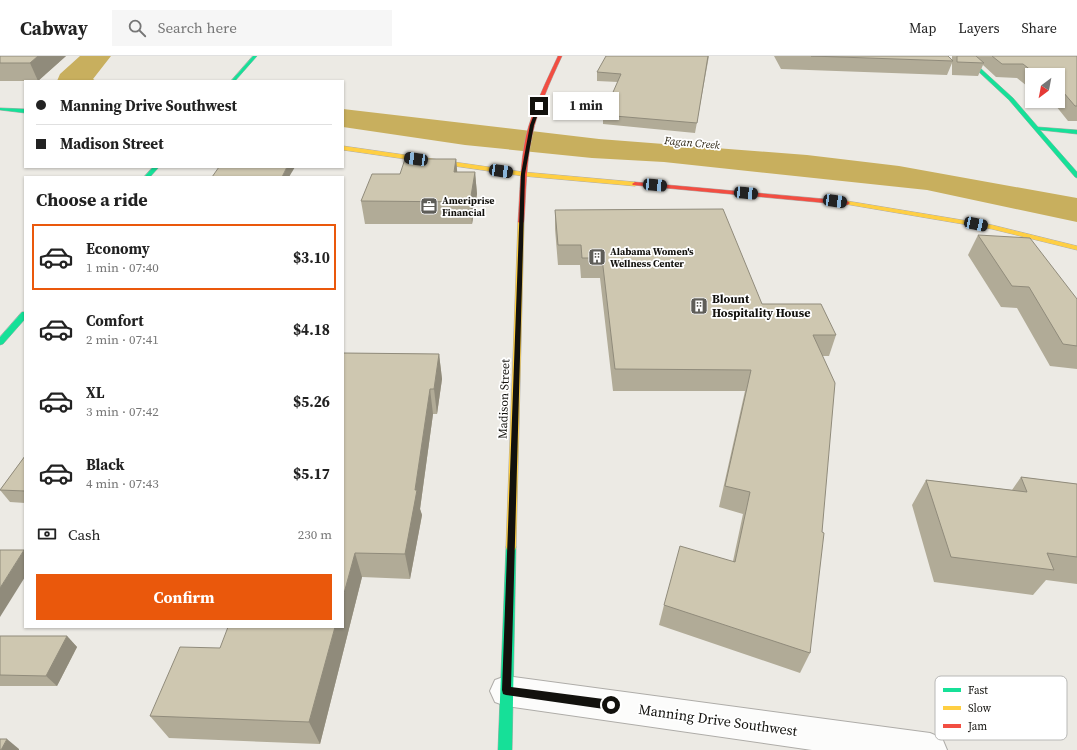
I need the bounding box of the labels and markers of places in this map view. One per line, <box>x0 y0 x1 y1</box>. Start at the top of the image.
place label: Ameriprise Financial <box>442 194 495 219</box>
office icon: Ameriprise Financial <box>419 196 439 216</box>
place label: Alabama Women's Wellness Center <box>610 245 694 270</box>
building icon: Alabama Women's Wellness Center <box>587 247 607 267</box>
place label: Blount Hospitality House <box>712 291 810 321</box>
building icon: Blount Hospitality House <box>689 296 709 316</box>

